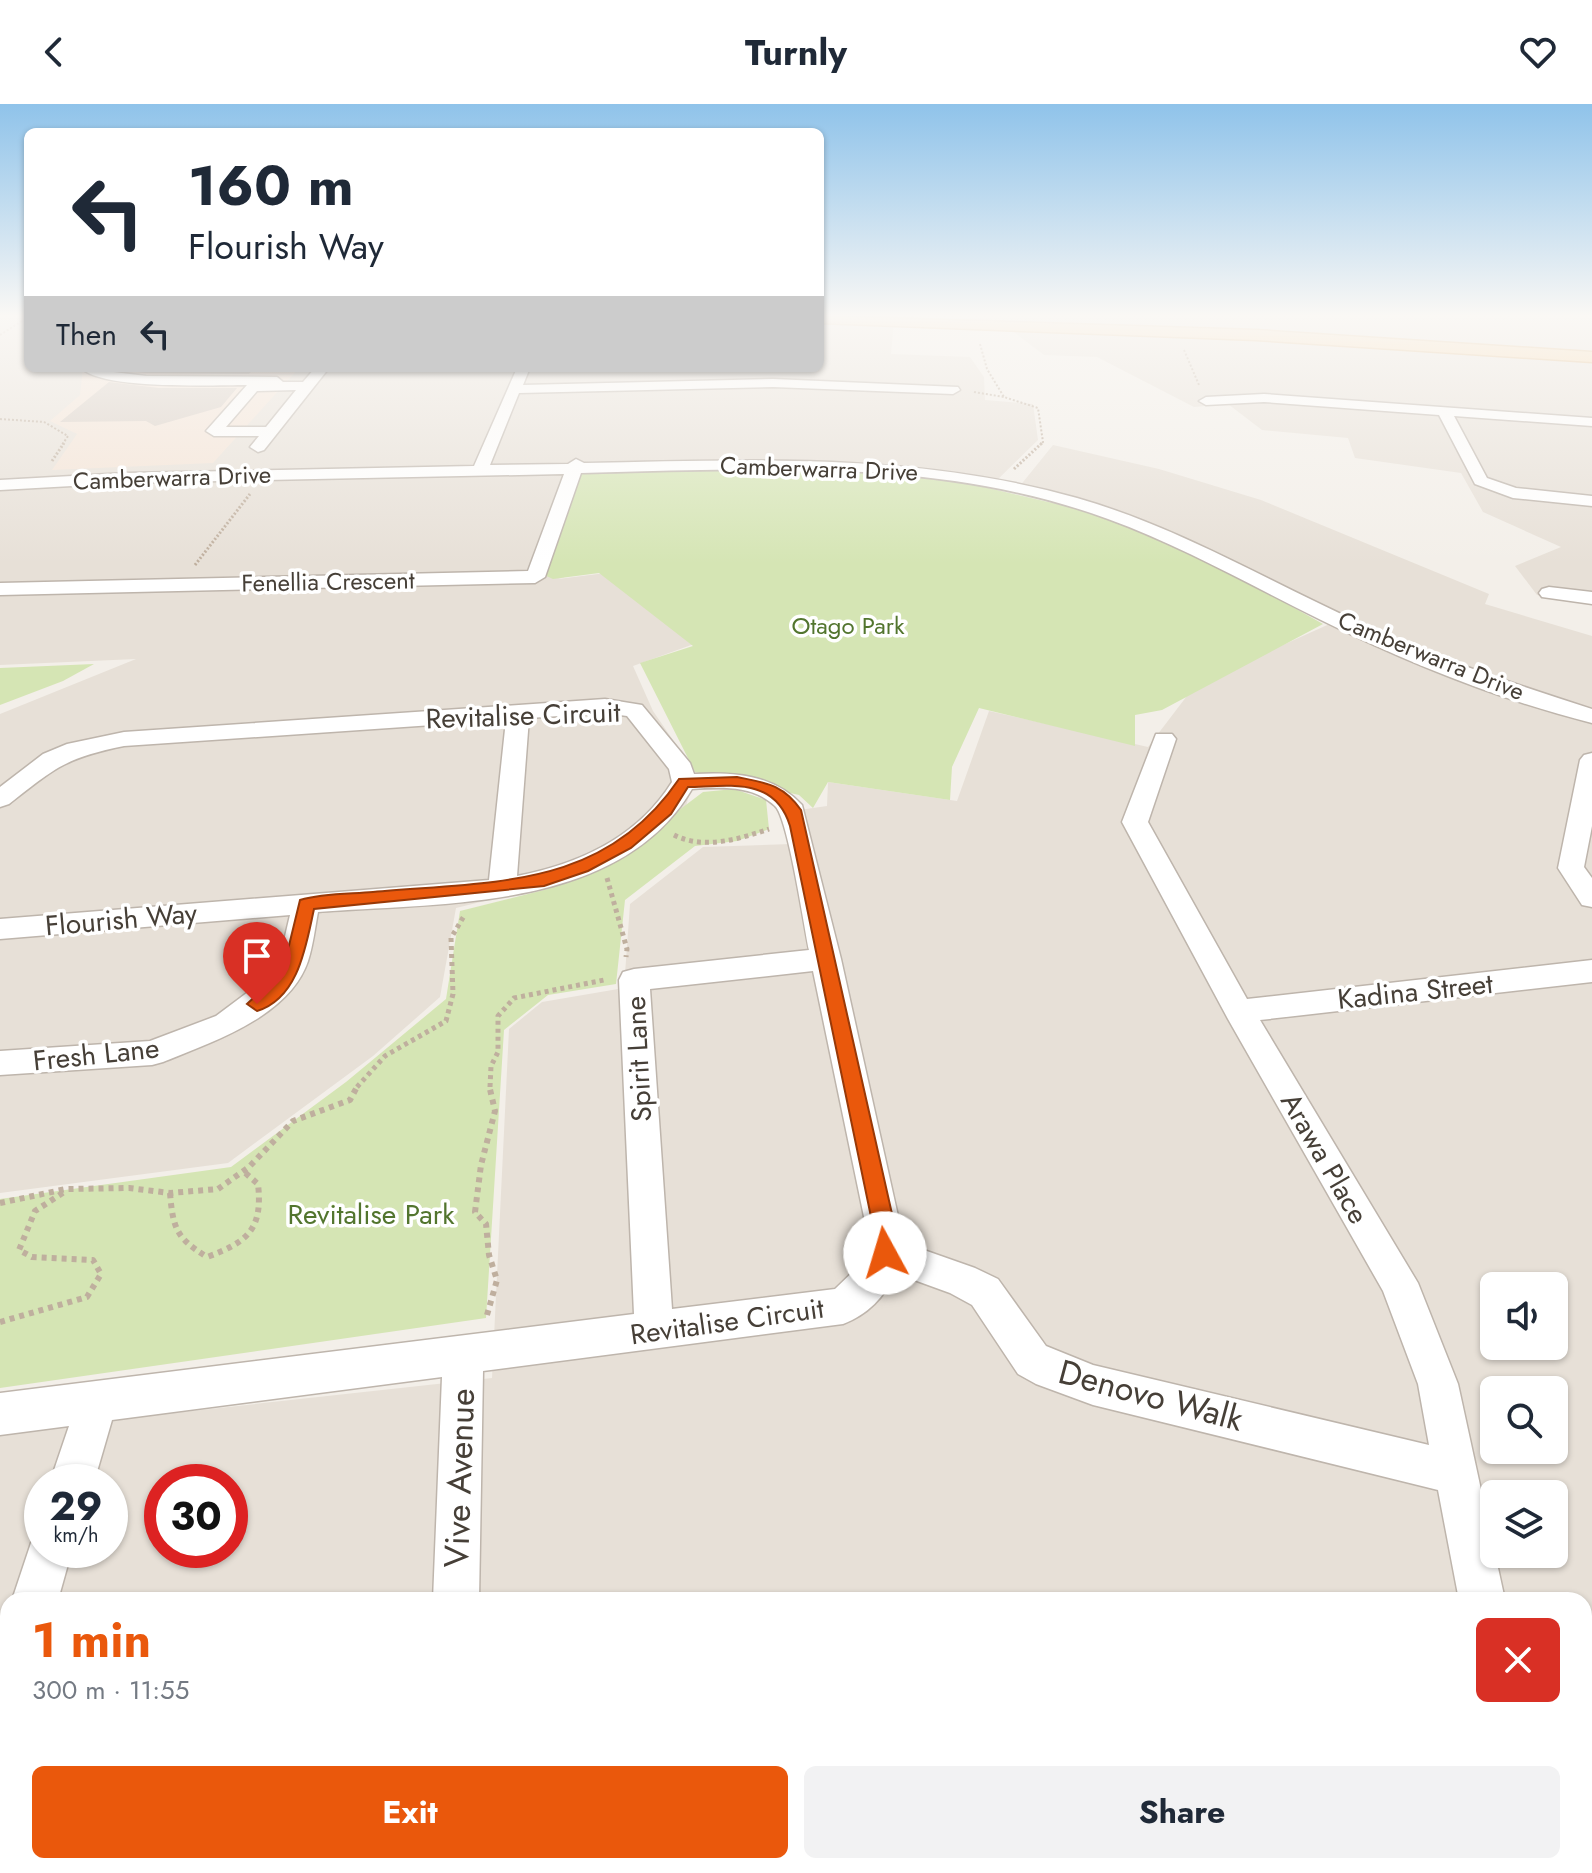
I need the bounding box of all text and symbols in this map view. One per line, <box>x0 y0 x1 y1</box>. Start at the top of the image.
text: Turnly <box>745 26 847 78</box>
icon: back <box>32 30 76 74</box>
icon: heart <box>1516 30 1560 74</box>
text: 160 m <box>188 145 354 226</box>
icon: left <box>56 160 160 264</box>
text: Flourish Way <box>188 220 384 272</box>
icon: left <box>133 312 177 356</box>
text: Then <box>56 313 117 356</box>
street label: Camberwarra Drive <box>719 448 919 489</box>
street label: Camberwarra Drive <box>72 457 272 498</box>
street label: Fenellia Crescent <box>241 562 415 601</box>
street label: Camberwarra Drive <box>1333 602 1530 709</box>
park label: Otago Park <box>791 608 905 643</box>
street label: Revitalise Circuit <box>425 692 621 739</box>
street label: Flourish Way <box>43 892 199 947</box>
pin <box>223 922 291 1004</box>
icon: arrive <box>235 934 279 978</box>
street label: Kadina Street <box>1335 963 1495 1020</box>
street label: Spirit Lane <box>615 995 662 1123</box>
street label: Fresh Lane <box>31 1027 161 1082</box>
street label: Arawa Place <box>1270 1085 1379 1231</box>
park label: Revitalise Park <box>287 1194 455 1235</box>
position arrow <box>843 1211 927 1295</box>
map controls <box>1480 1272 1568 1568</box>
button: sound <box>1480 1272 1568 1360</box>
street label: Revitalise Circuit <box>628 1288 827 1355</box>
street label: Denovo Walk <box>1053 1347 1249 1444</box>
button: search <box>1480 1376 1568 1464</box>
street label: Vive Avenue <box>432 1388 487 1568</box>
speed limit sign: 30 <box>144 1464 248 1568</box>
text: 29 <box>50 1477 103 1535</box>
button: layers <box>1480 1480 1568 1568</box>
text: km/h <box>53 1521 99 1550</box>
text: 1 min <box>32 1606 151 1675</box>
button: close <box>1476 1618 1560 1702</box>
text: 300 m · 11:55 <box>32 1671 189 1709</box>
button: Exit <box>32 1766 788 1858</box>
button: Share <box>804 1766 1560 1858</box>

